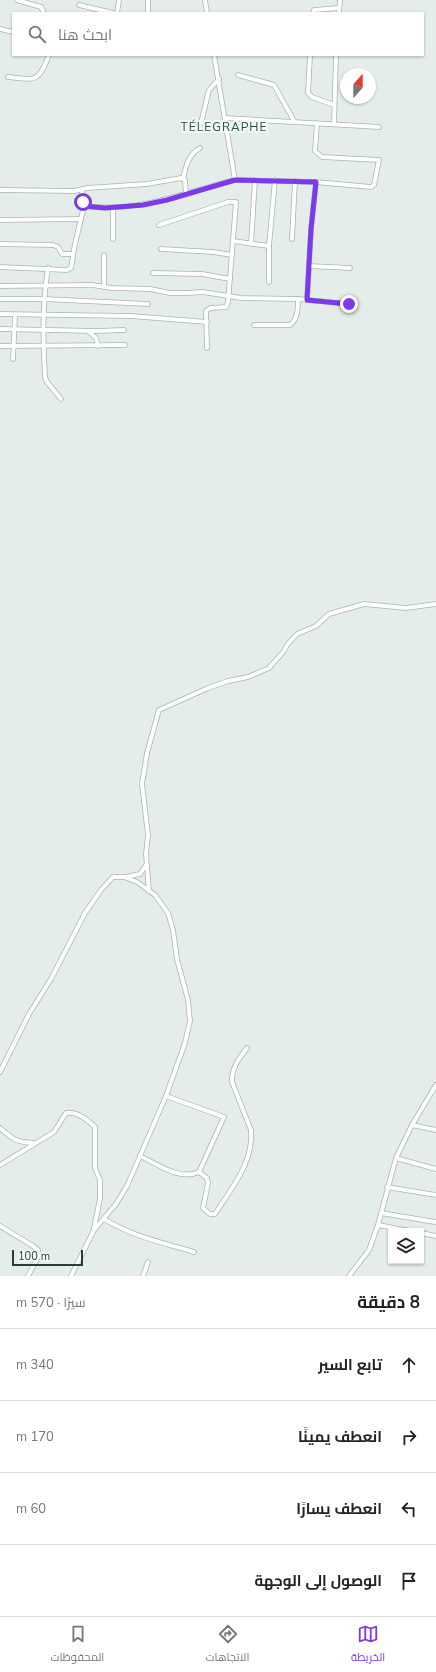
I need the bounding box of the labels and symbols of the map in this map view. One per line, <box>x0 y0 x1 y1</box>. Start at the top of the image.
north arrow <box>340 68 376 104</box>
district label: TÉLEGRAPHE <box>181 119 267 135</box>
route start <box>74 193 92 211</box>
route end <box>340 295 358 313</box>
scale bar <box>12 1248 83 1267</box>

